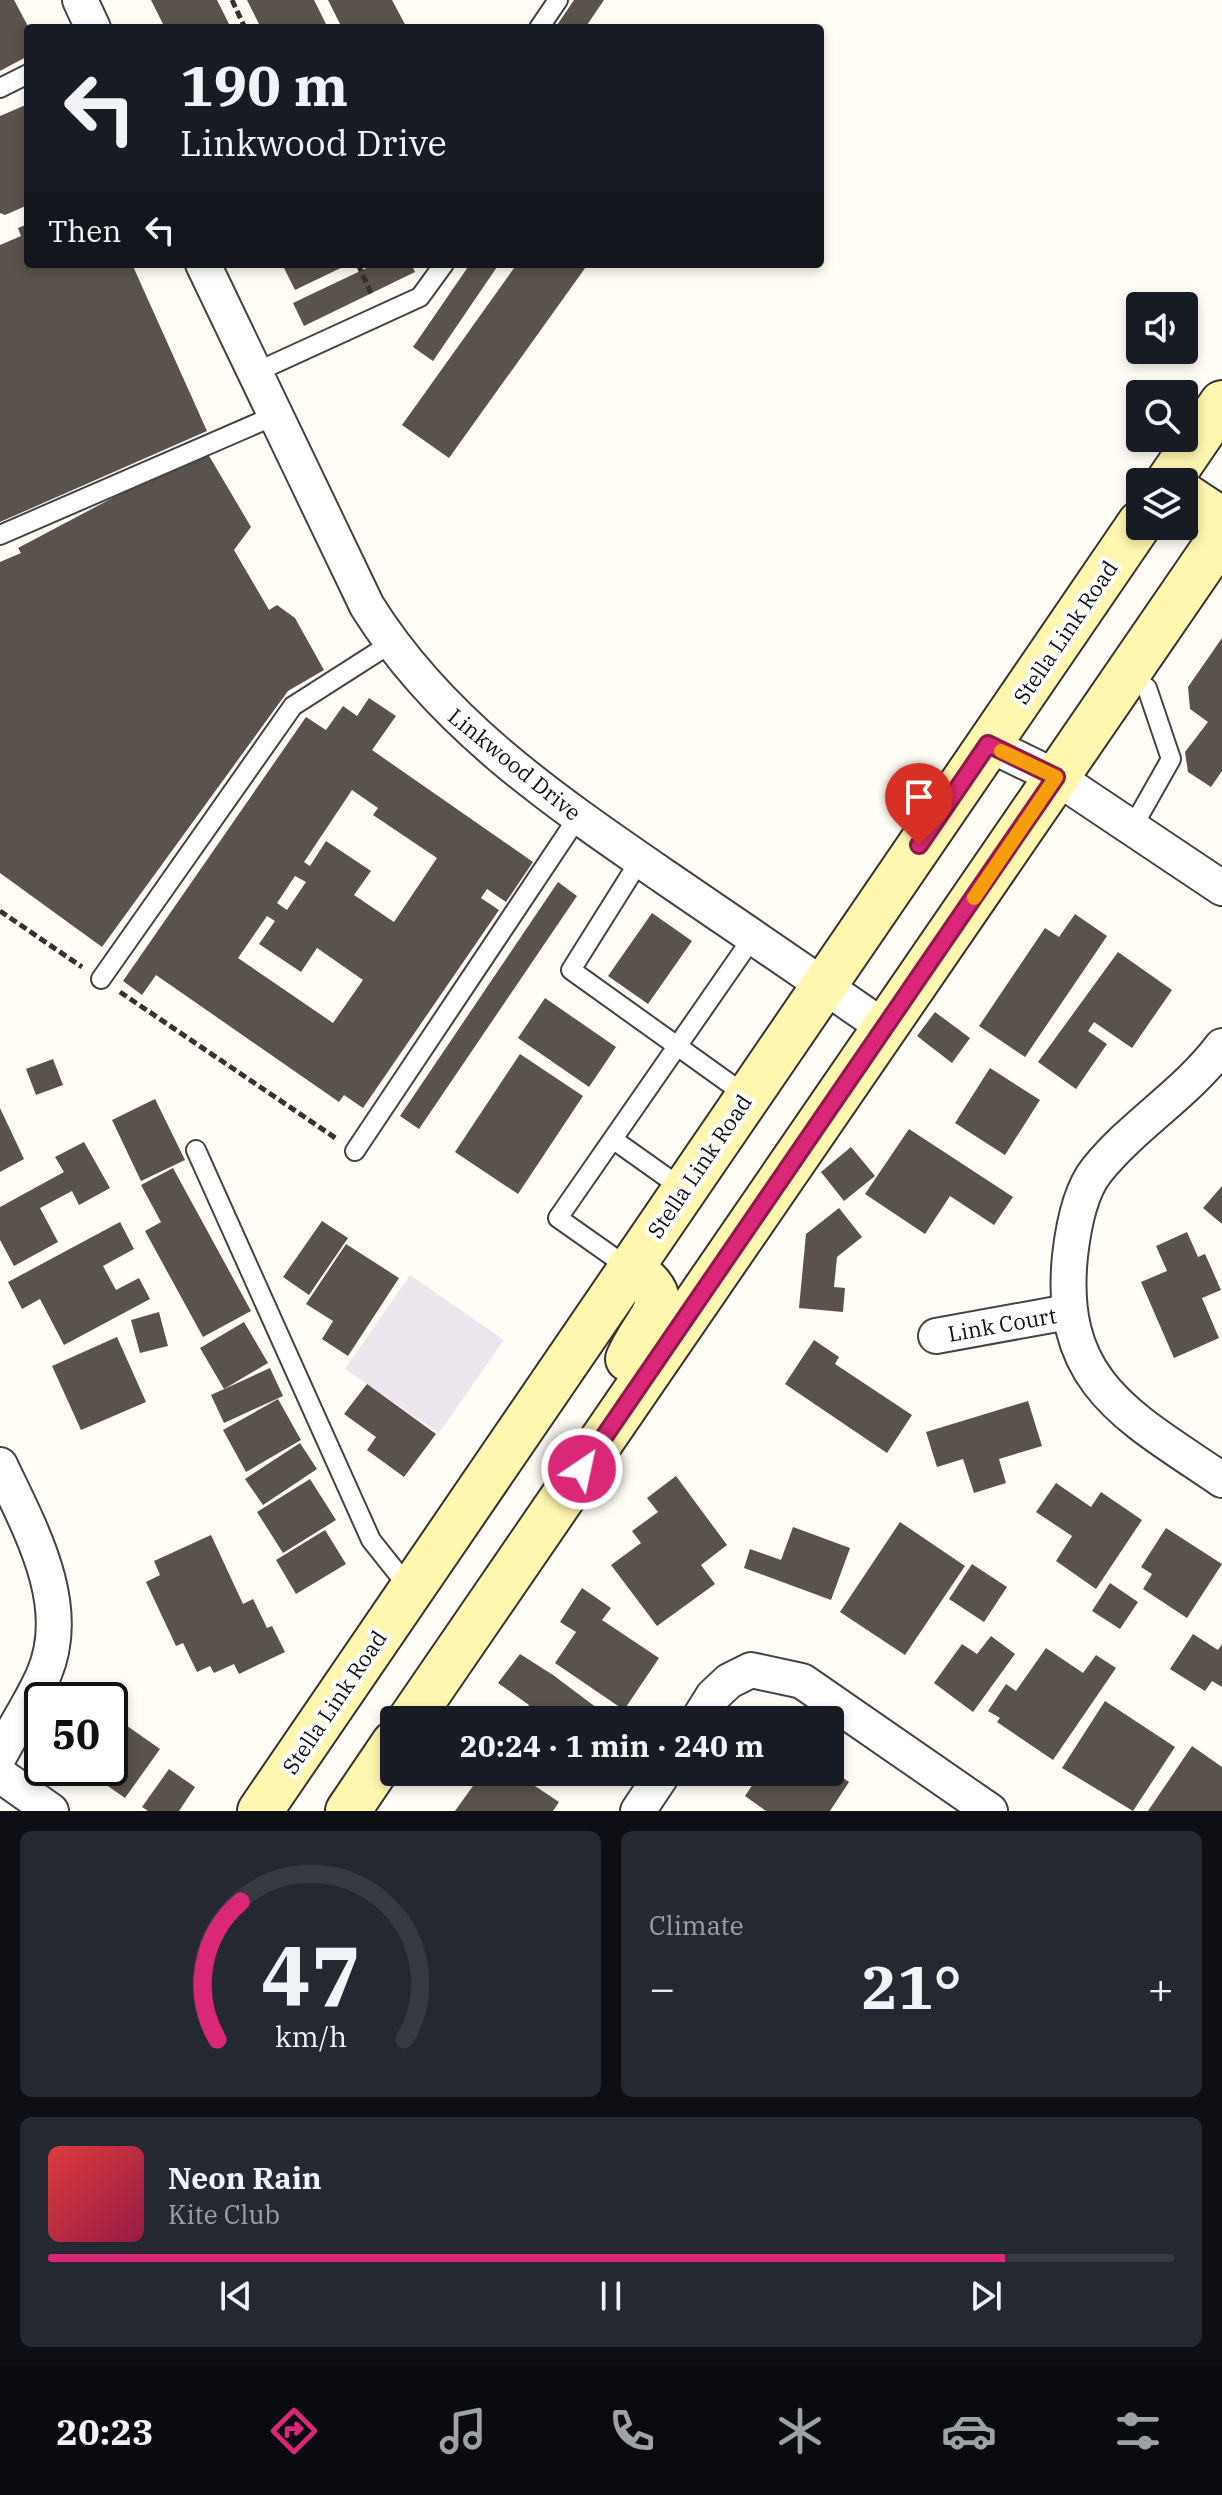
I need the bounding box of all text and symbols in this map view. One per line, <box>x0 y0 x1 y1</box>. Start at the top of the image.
text: 190 m <box>180 49 348 121</box>
icon: left <box>48 56 152 160</box>
text: Linkwood Drive <box>180 119 447 166</box>
icon: left <box>138 208 182 252</box>
text: Then <box>48 211 122 250</box>
map controls <box>1126 292 1198 540</box>
button: sound <box>1126 292 1198 364</box>
button: search <box>1126 380 1198 452</box>
button: layers <box>1126 468 1198 540</box>
street label: Stella Link Road <box>1006 555 1124 709</box>
street label: Linkwood Drive <box>442 701 588 827</box>
pin <box>885 763 953 845</box>
icon: arrive <box>897 775 941 819</box>
street label: Stella Link Road <box>640 1089 758 1243</box>
street label: Link Court <box>945 1300 1059 1348</box>
position arrow <box>540 1427 624 1511</box>
street label: Stella Link Road <box>275 1625 393 1779</box>
speed limit sign: 50 <box>24 1682 128 1786</box>
text: 20:24 · 1 min · 240 m <box>460 1726 764 1765</box>
text: Climate <box>649 1908 744 1942</box>
text: 47 <box>261 1921 360 2029</box>
text: 21° <box>861 1947 962 2026</box>
text: − <box>649 1959 675 2016</box>
text: + <box>1148 1959 1174 2016</box>
text: km/h <box>274 2018 347 2055</box>
text: Neon Rain <box>168 2158 322 2197</box>
text: Kite Club <box>168 2197 280 2231</box>
icon: previous <box>214 2274 258 2318</box>
icon: pause <box>589 2274 633 2318</box>
icon: next <box>964 2274 1008 2318</box>
icon: directions <box>266 2403 322 2459</box>
icon: music <box>435 2403 491 2459</box>
icon: phone <box>604 2403 660 2459</box>
icon: climate <box>772 2403 828 2459</box>
icon: car <box>941 2403 997 2459</box>
icon: filters <box>1110 2403 1166 2459</box>
text: 20:23 <box>56 2408 154 2455</box>

